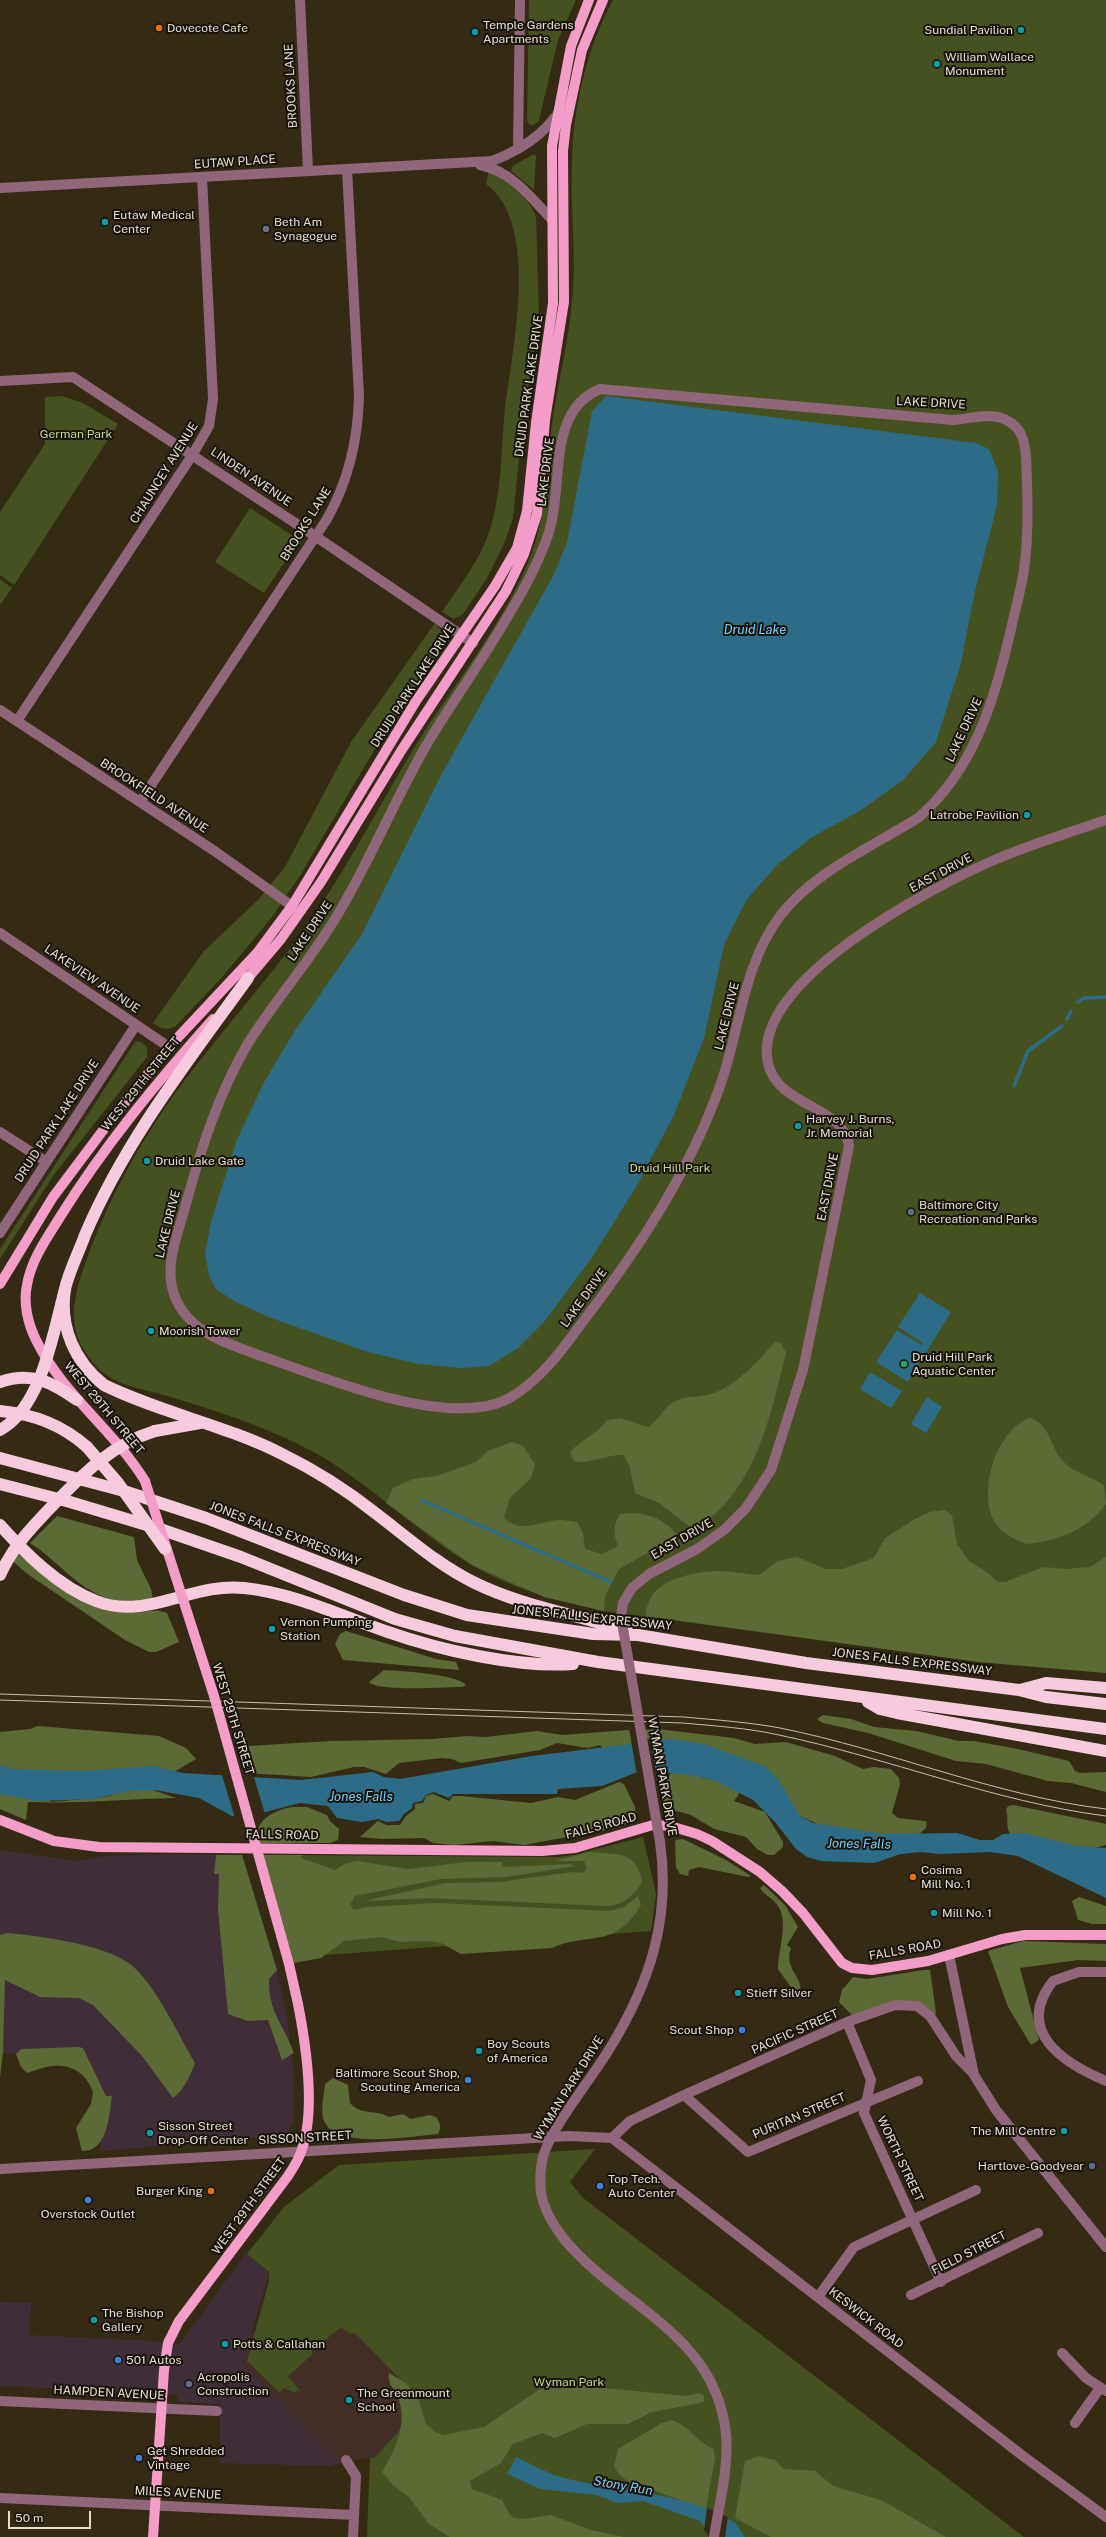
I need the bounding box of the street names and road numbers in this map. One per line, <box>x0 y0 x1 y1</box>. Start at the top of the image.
street label: BROOKS LANE <box>282 43 300 129</box>
street label: EUTAW PLACE <box>194 152 276 172</box>
street label: DRUID PARK LAKE DRIVE <box>512 314 546 458</box>
street label: LAKE DRIVE <box>896 394 966 412</box>
street label: CHAUNCEY AVENUE <box>127 420 201 526</box>
street label: LAKE DRIVE <box>535 437 557 507</box>
street label: LINDEN AVENUE <box>208 445 294 509</box>
street label: BROOKS LANE <box>277 484 335 564</box>
street label: DRUID PARK LAKE DRIVE <box>368 622 458 750</box>
street label: LAKE DRIVE <box>943 695 985 765</box>
street label: BROOKFIELD AVENUE <box>97 756 211 836</box>
street label: EAST DRIVE <box>907 850 975 896</box>
street label: LAKE DRIVE <box>285 898 335 964</box>
street label: LAKEVIEW AVENUE <box>41 942 143 1016</box>
street label: LAKE DRIVE <box>712 981 742 1051</box>
street label: WEST 29TH STREET <box>99 1034 183 1134</box>
street label: DRUID PARK LAKE DRIVE <box>12 1057 102 1185</box>
street label: EAST DRIVE <box>814 1152 842 1222</box>
street label: LAKE DRIVE <box>153 1189 183 1259</box>
street label: LAKE DRIVE <box>558 1266 610 1330</box>
street label: WEST 29TH STREET <box>61 1359 147 1457</box>
street label: JONES FALLS EXPRESSWAY <box>207 1498 363 1570</box>
street label: EAST DRIVE <box>649 1516 715 1562</box>
street label: JONES FALLS EXPRESSWAY <box>511 1602 673 1634</box>
street label: JONES FALLS EXPRESSWAY <box>831 1645 993 1679</box>
street label: WEST 29TH STREET <box>209 1661 257 1777</box>
street label: WYMAN PARK DRIVE <box>644 1716 680 1838</box>
street label: FALLS ROAD <box>564 1810 638 1842</box>
street label: FALLS ROAD <box>245 1827 319 1843</box>
street label: FALLS ROAD <box>868 1937 942 1963</box>
street label: PACIFIC STREET <box>749 2006 841 2058</box>
street label: WYMAN PARK DRIVE <box>531 2033 607 2143</box>
street label: PURITAN STREET <box>750 2090 848 2142</box>
street label: WORTH STREET <box>874 2114 926 2204</box>
street label: SISSON STREET <box>258 2128 352 2148</box>
street label: WEST 29TH STREET <box>209 2155 289 2257</box>
street label: FIELD STREET <box>929 2228 1009 2278</box>
street label: KESWICK ROAD <box>826 2284 906 2352</box>
street label: HAMPDEN AVENUE <box>53 2383 165 2403</box>
street label: MILES AVENUE <box>134 2484 222 2502</box>

